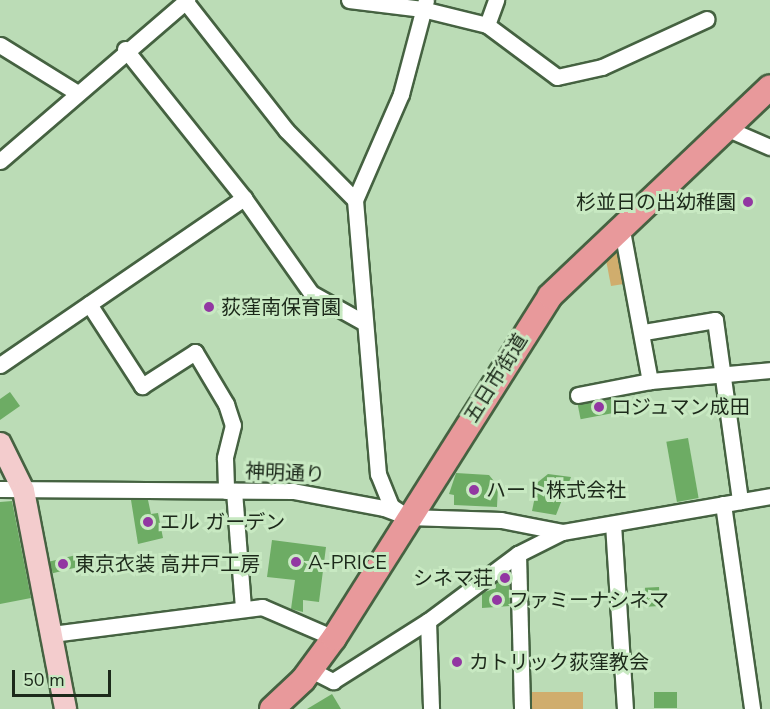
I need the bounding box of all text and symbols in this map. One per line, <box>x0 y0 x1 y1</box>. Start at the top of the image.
place label: 杉並日の出幼稚園 <box>576 190 736 214</box>
marker: 杉並日の出幼稚園 <box>741 195 755 209</box>
place label: 荻窪南保育園 <box>221 295 341 319</box>
marker: 荻窪南保育園 <box>202 300 216 314</box>
street label: 五日市街道 <box>459 329 533 427</box>
place label: ロジュマン成田 <box>611 395 751 419</box>
marker: ロジュマン成田 <box>592 400 606 414</box>
street label: 神明通り <box>244 459 326 487</box>
place label: ハート株式会社 <box>486 478 626 502</box>
marker: ハート株式会社 <box>467 483 481 497</box>
place label: エル ガーデン <box>160 510 285 534</box>
marker: エル ガーデン <box>141 515 155 529</box>
place label: A-PRICE <box>308 550 387 574</box>
place label: 東京衣装 高井戸工房 <box>75 552 260 576</box>
marker: A-PRICE <box>289 555 303 569</box>
marker: 東京衣装 高井戸工房 <box>56 557 70 571</box>
place label: シネマ荘 <box>413 566 493 590</box>
marker: シネマ荘 <box>498 571 512 585</box>
place label: ファミーナシネマ <box>509 588 669 612</box>
marker: ファミーナシネマ <box>490 593 504 607</box>
place label: カトリック荻窪教会 <box>469 650 649 674</box>
marker: カトリック荻窪教会 <box>450 655 464 669</box>
scale bar <box>15 658 114 696</box>
text: 50 m <box>23 668 65 692</box>

